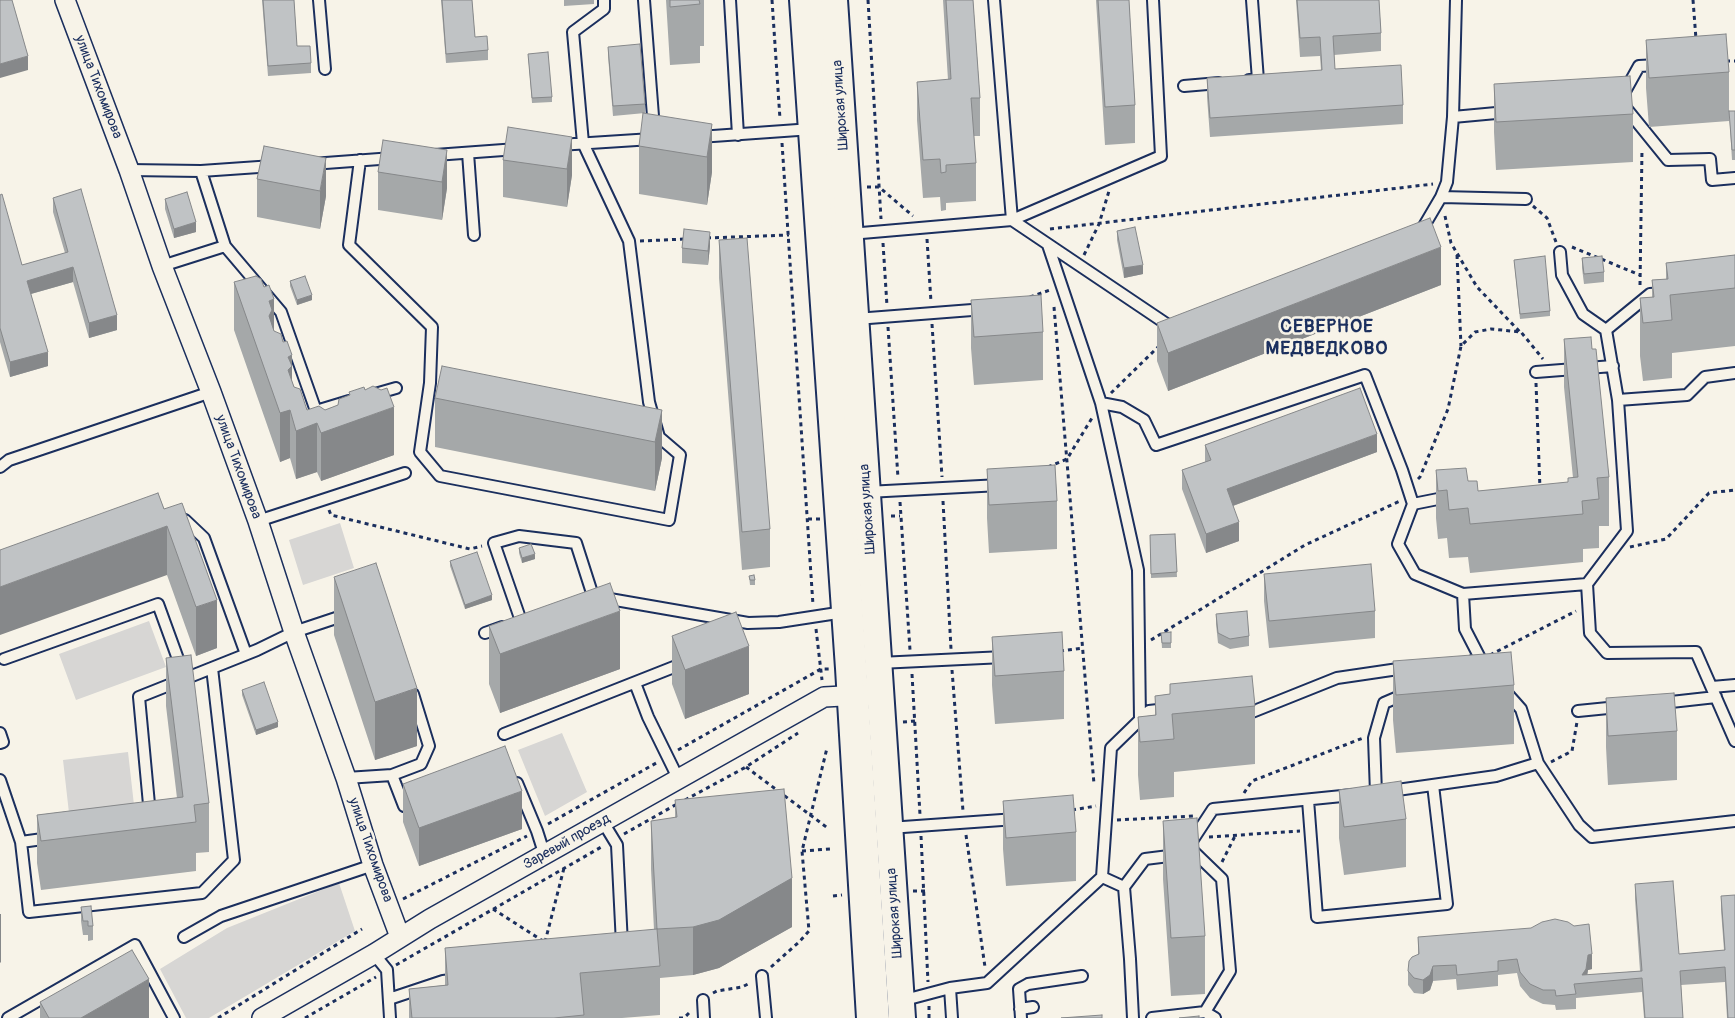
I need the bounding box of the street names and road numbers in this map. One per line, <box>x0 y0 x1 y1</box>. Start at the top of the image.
street label: улица Тихомирова <box>71 33 125 141</box>
street label: Широкая улица <box>829 60 853 150</box>
street label: улица Тихомирова <box>211 413 265 521</box>
street label: Широкая улица <box>856 464 880 554</box>
street label: улица Тихомирова <box>344 796 396 904</box>
street label: Заревый проезд <box>521 810 613 874</box>
street label: Широкая улица <box>883 868 907 958</box>

